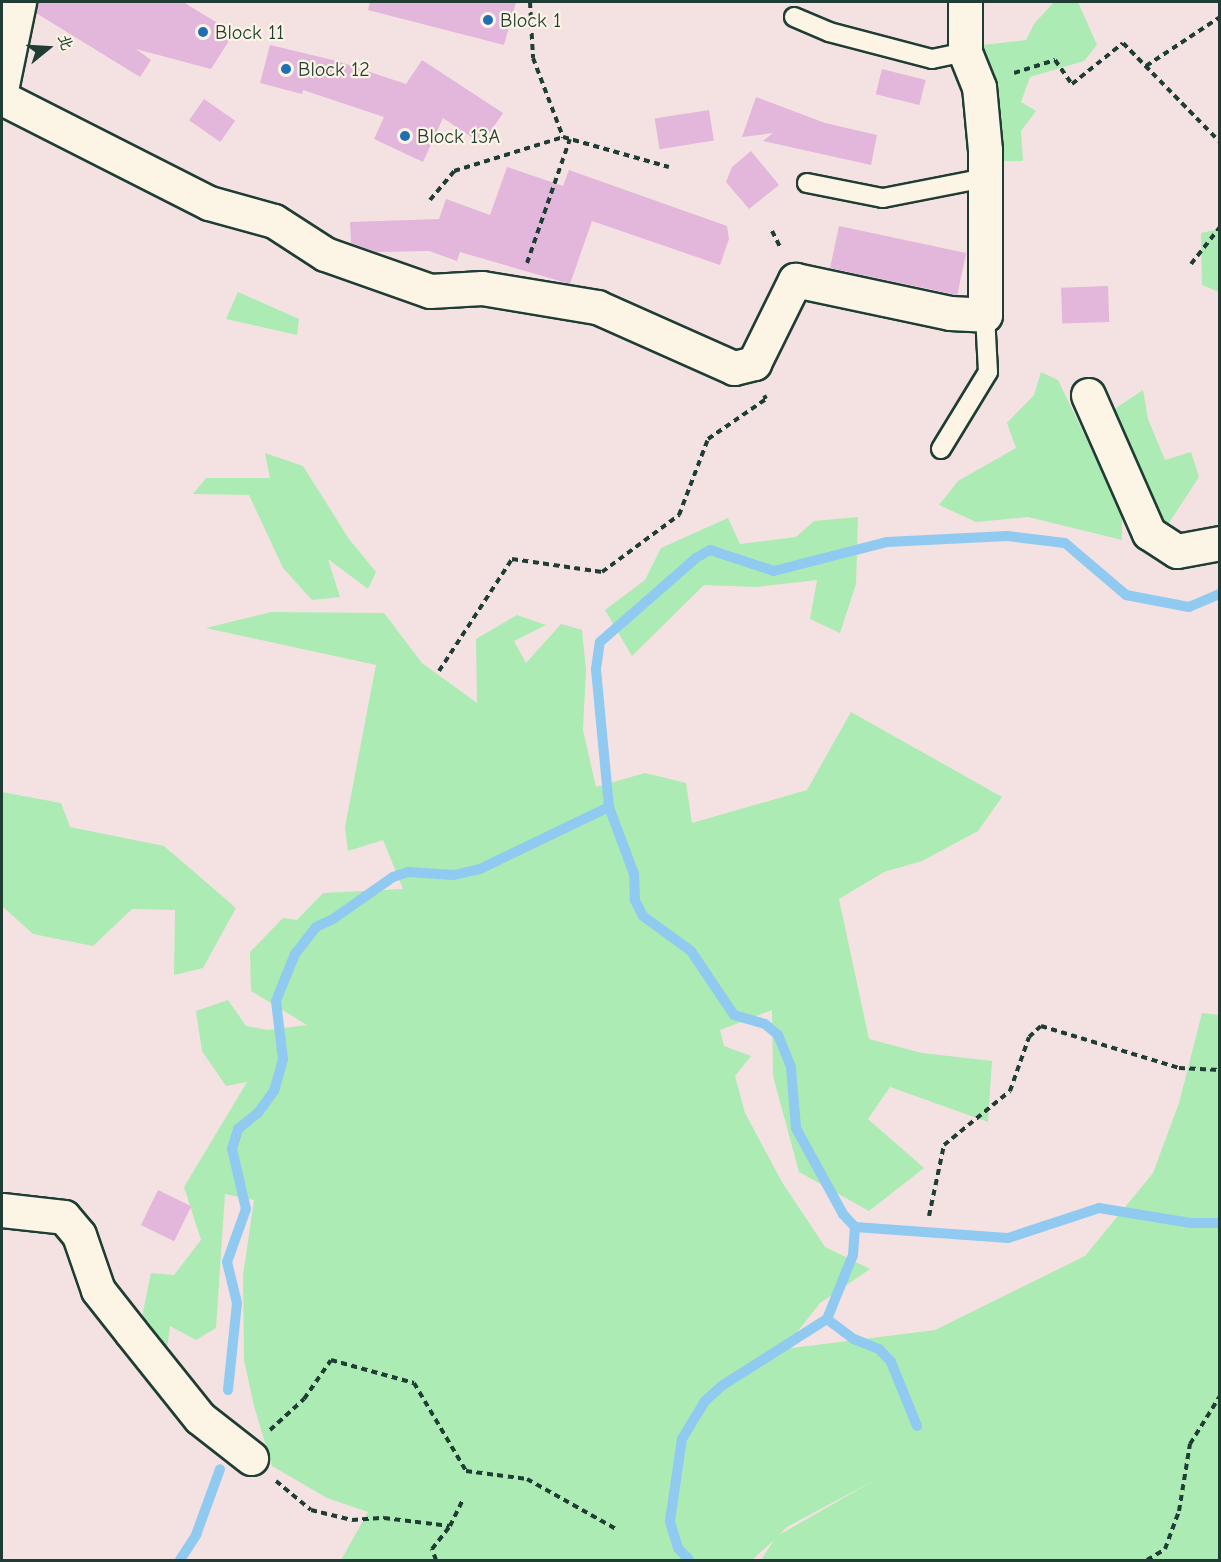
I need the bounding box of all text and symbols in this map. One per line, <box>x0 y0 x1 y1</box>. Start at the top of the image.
place label: Block 1 <box>500 8 561 32</box>
marker: Block 1 <box>481 13 495 27</box>
north arrow <box>18 18 78 78</box>
place label: Block 11 <box>215 20 284 44</box>
marker: Block 11 <box>196 25 210 39</box>
text: 北 <box>54 32 76 53</box>
place label: Block 12 <box>298 57 370 81</box>
marker: Block 12 <box>279 62 293 76</box>
place label: Block 13A <box>417 124 500 148</box>
marker: Block 13A <box>398 129 412 143</box>

